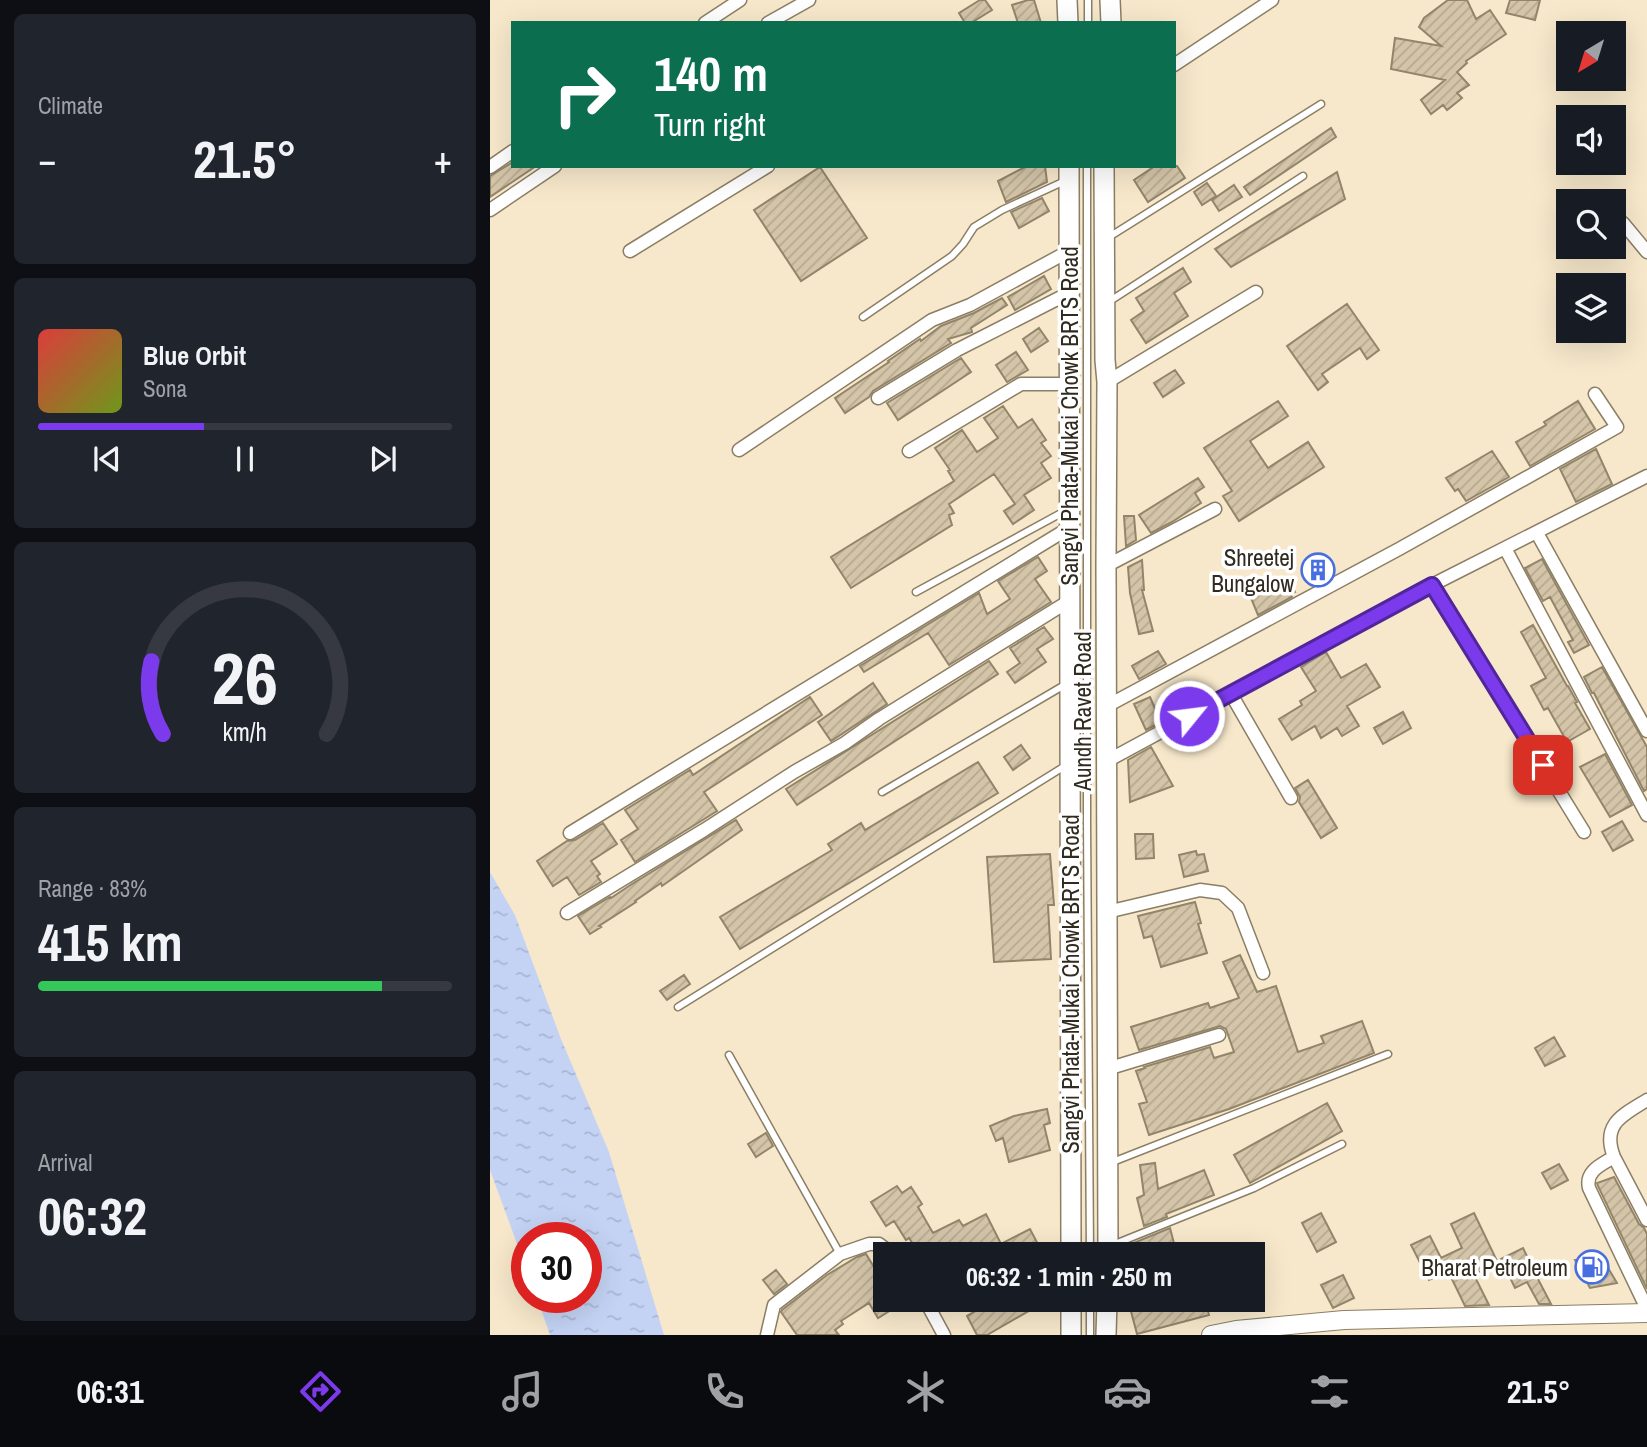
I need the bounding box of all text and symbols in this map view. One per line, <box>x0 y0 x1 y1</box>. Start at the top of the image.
north arrow <box>1556 21 1626 91</box>
map controls <box>1556 21 1626 343</box>
text: 140 m <box>654 40 768 106</box>
icon: right <box>539 49 630 140</box>
text: Climate <box>38 90 103 121</box>
text: Turn right <box>654 103 766 146</box>
button: sound <box>1556 105 1626 175</box>
text: 21.5° <box>193 124 297 194</box>
text: − <box>38 134 56 185</box>
text: + <box>434 134 452 185</box>
button: search <box>1556 189 1626 259</box>
street label: Sangvi Phata-Mukai Chowk BRTS Road <box>1054 246 1085 586</box>
button: layers <box>1556 273 1626 343</box>
text: Blue Orbit <box>143 338 246 373</box>
text: Sona <box>143 373 187 404</box>
icon: previous <box>88 440 126 478</box>
icon: pause <box>226 440 264 478</box>
icon: next <box>364 440 402 478</box>
place label: Shreetej Bungalow <box>1211 542 1294 599</box>
building icon: Shreetej Bungalow <box>1299 551 1337 589</box>
text: 26 <box>212 629 278 727</box>
street label: Aundh Ravet Road <box>1067 631 1098 792</box>
position arrow <box>1152 679 1226 753</box>
text: km/h <box>223 714 267 748</box>
pin <box>1513 735 1573 795</box>
icon: arrive <box>1524 746 1562 784</box>
street label: Sangvi Phata-Mukai Chowk BRTS Road <box>1055 814 1086 1154</box>
text: Range · 83% <box>38 873 147 904</box>
text: 415 km <box>38 907 183 977</box>
text: Arrival <box>38 1147 93 1178</box>
text: 06:32 <box>38 1181 147 1251</box>
speed limit sign: 30 <box>511 1222 602 1313</box>
fuel station icon: Bharat Petroleum <box>1573 1248 1611 1286</box>
place label: Bharat Petroleum <box>1421 1252 1568 1283</box>
text: 06:32 · 1 min · 250 m <box>966 1259 1172 1294</box>
icon: directions <box>296 1367 345 1416</box>
icon: music <box>498 1367 547 1416</box>
icon: phone <box>700 1367 749 1416</box>
icon: climate <box>901 1367 950 1416</box>
icon: car <box>1103 1367 1152 1416</box>
icon: filters <box>1305 1367 1354 1416</box>
text: 06:31 <box>76 1370 143 1413</box>
text: 21.5° <box>1507 1370 1571 1413</box>

